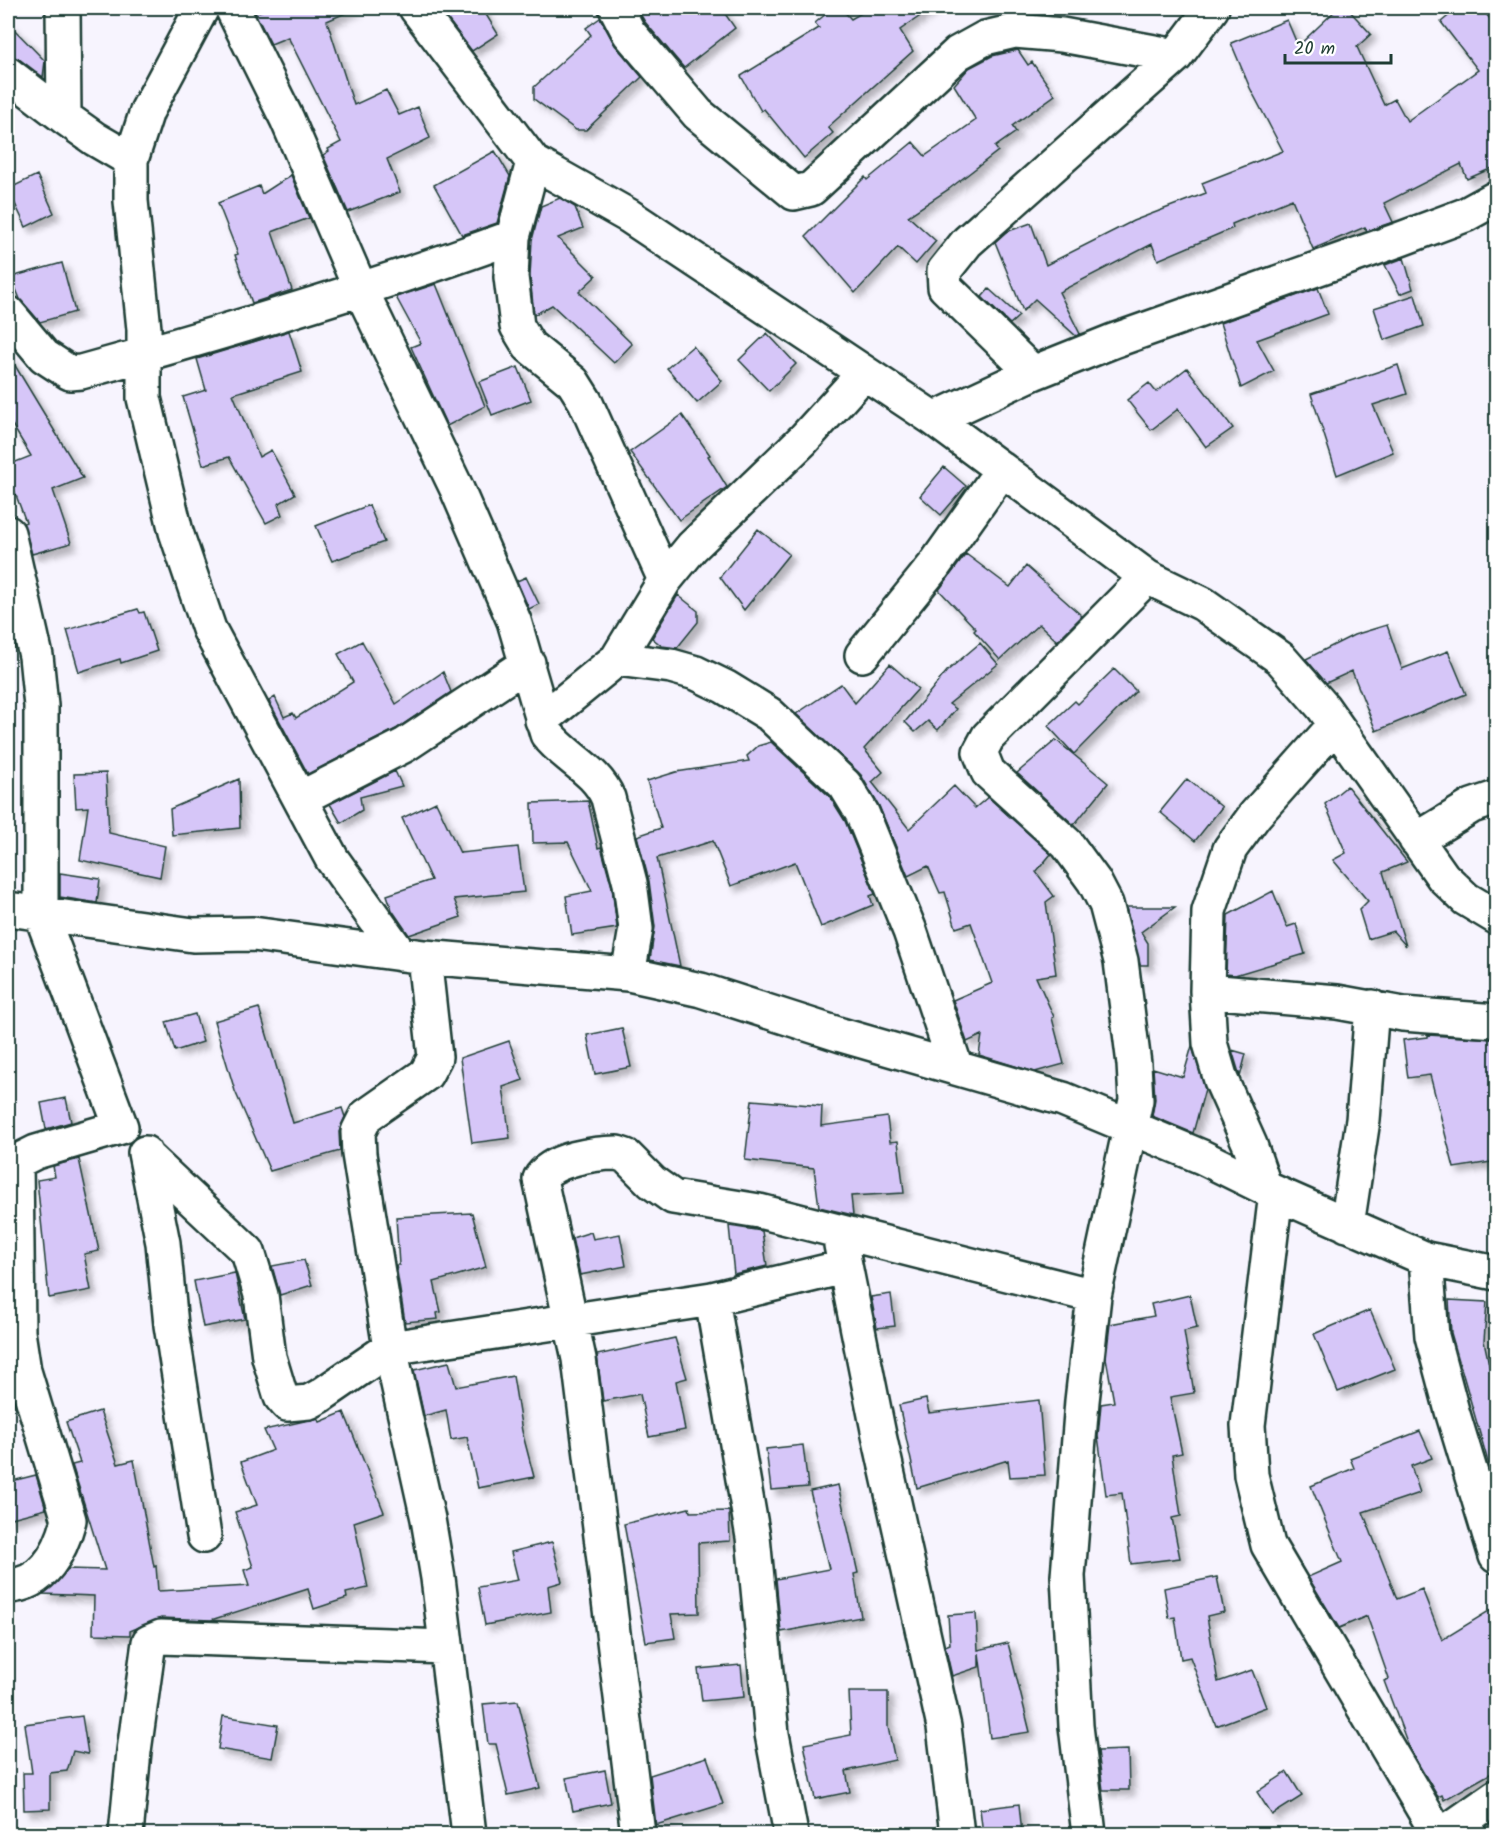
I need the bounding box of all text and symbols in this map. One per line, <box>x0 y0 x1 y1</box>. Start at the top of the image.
scale bar <box>1285 27 1392 65</box>
text: 20 m <box>1294 35 1335 64</box>

